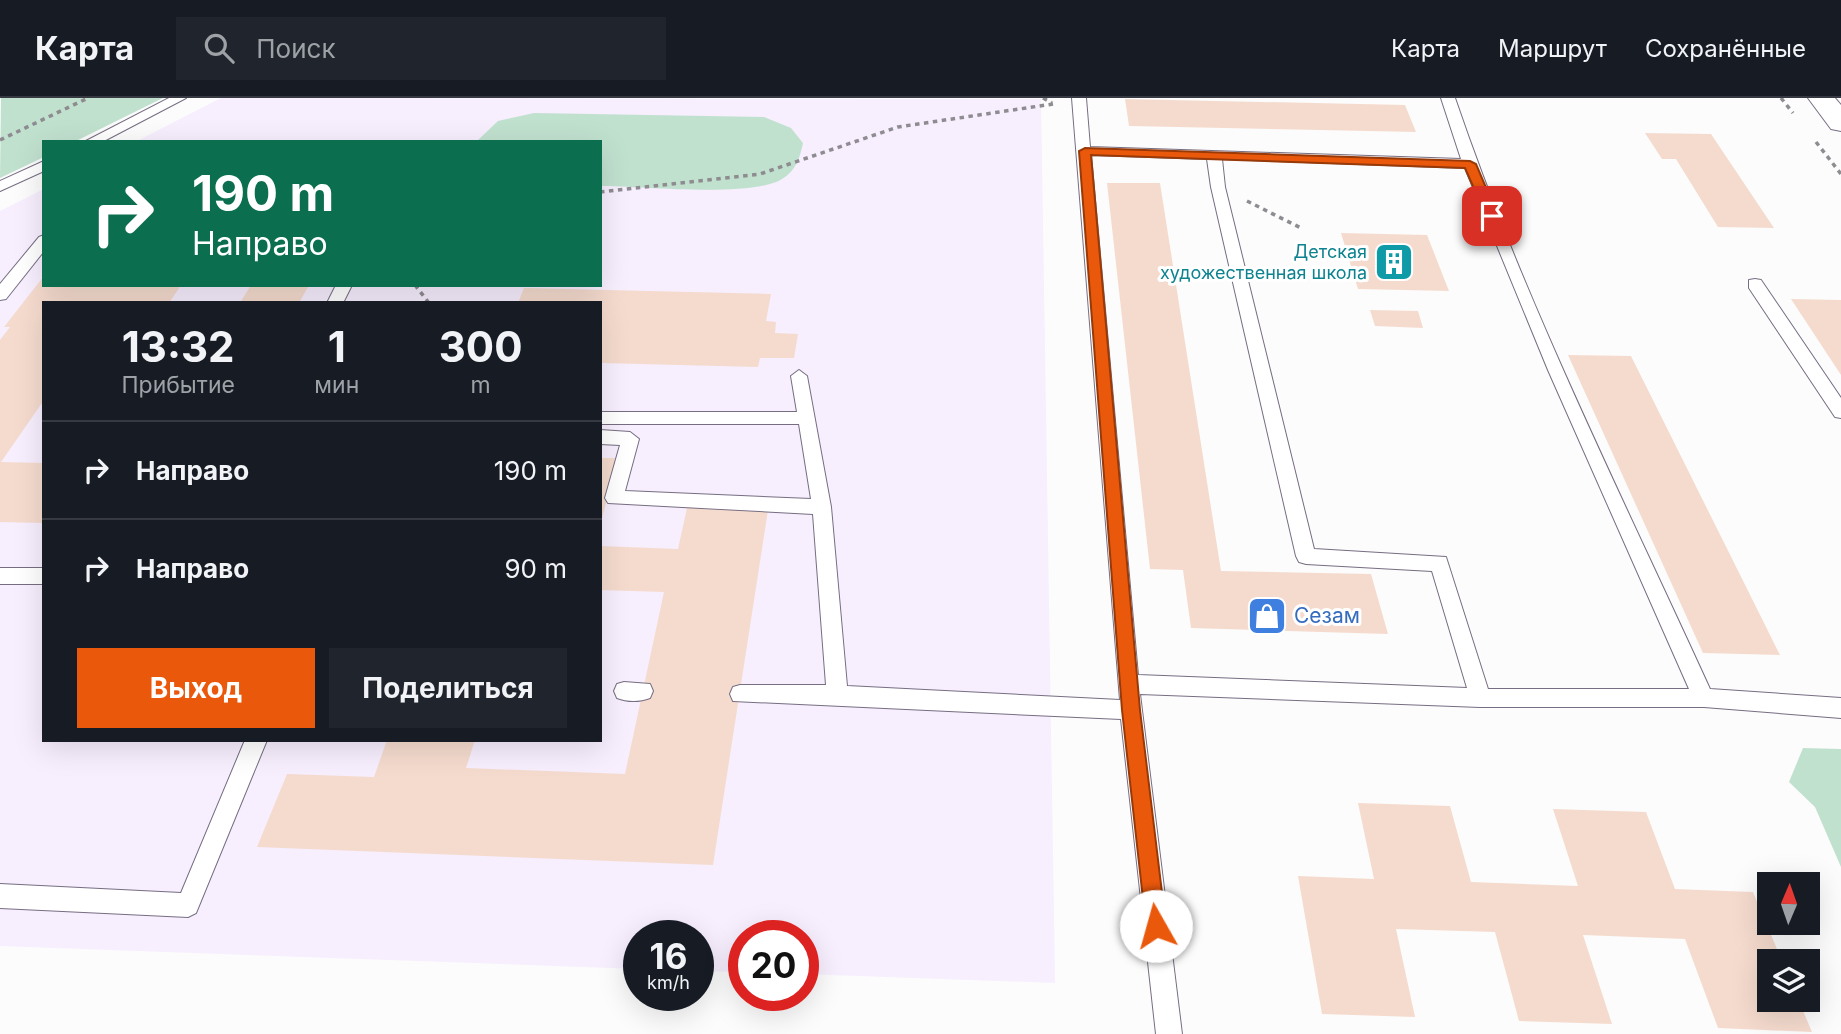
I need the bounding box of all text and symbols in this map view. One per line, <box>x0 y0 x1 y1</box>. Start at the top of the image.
search box <box>176 17 666 80</box>
text: Карта <box>35 28 134 68</box>
icon: search <box>200 29 238 67</box>
text: Поиск <box>256 33 335 64</box>
text: Карта <box>1391 34 1460 63</box>
text: Маршрут <box>1498 34 1607 63</box>
text: Сохранённые <box>1645 34 1806 63</box>
text: 190 m <box>192 164 334 223</box>
icon: right <box>77 168 168 259</box>
pin <box>1462 186 1522 246</box>
icon: arrive <box>1473 197 1511 235</box>
text: Направо <box>192 224 328 263</box>
place label: Детская художественная школа <box>1160 241 1367 283</box>
building icon: Детская художественная школа <box>1373 241 1415 283</box>
text: 13:32 <box>122 321 235 372</box>
text: 1 <box>328 321 346 372</box>
text: 300 <box>439 321 523 372</box>
text: Прибытие <box>121 371 235 399</box>
text: мин <box>314 371 359 399</box>
text: m <box>471 371 491 399</box>
icon: right <box>77 451 115 489</box>
text: Направо <box>136 455 249 486</box>
text: 190 m <box>494 455 567 486</box>
icon: right <box>77 549 115 587</box>
text: Направо <box>136 553 249 584</box>
text: 90 m <box>504 553 567 584</box>
shop icon: Сезам <box>1246 595 1288 637</box>
place label: Сезам <box>1294 603 1360 628</box>
button: Выход <box>77 648 315 728</box>
button: Поделиться <box>329 648 567 728</box>
north arrow <box>1757 872 1820 934</box>
map controls <box>1757 872 1820 1012</box>
position arrow <box>1119 889 1193 963</box>
speed limit sign: 20 <box>728 920 819 1011</box>
text: 16 <box>650 935 687 977</box>
button: layers <box>1757 949 1820 1012</box>
text: km/h <box>647 972 690 993</box>

